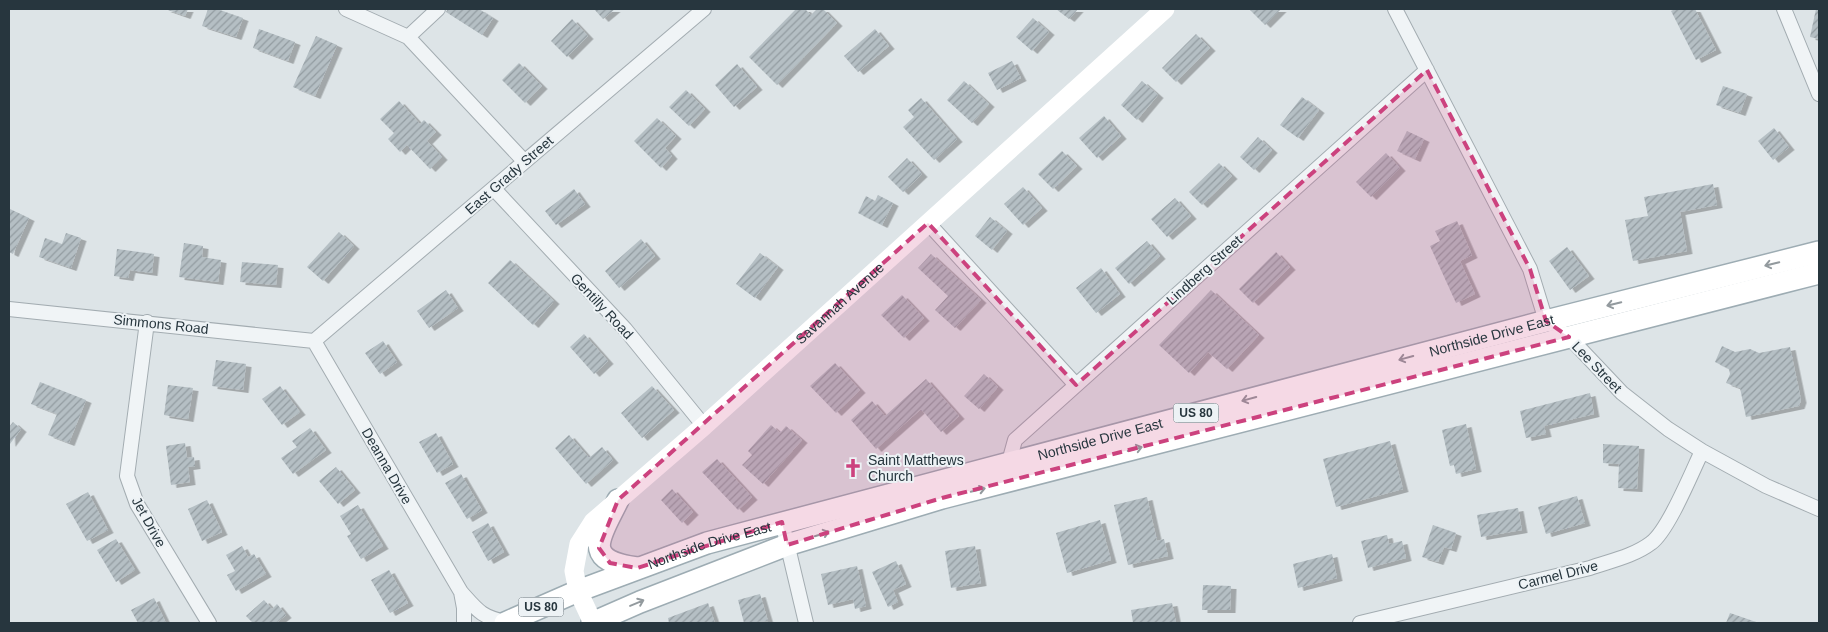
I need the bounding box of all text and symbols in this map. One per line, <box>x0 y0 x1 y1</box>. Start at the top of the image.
street label: East Grady Street <box>462 132 556 218</box>
street label: Lindberg Street <box>1163 232 1245 308</box>
street label: Savannah Avenue <box>792 259 887 347</box>
one-way arrow <box>1764 260 1780 269</box>
street label: Gentilly Road <box>567 270 637 342</box>
one-way arrow <box>1607 299 1623 309</box>
street label: Simmons Road <box>113 311 209 337</box>
street label: Northside Drive East <box>1427 311 1556 360</box>
street label: Lee Street <box>1569 338 1625 396</box>
one-way arrow <box>1399 353 1415 363</box>
one-way arrow <box>1242 395 1258 404</box>
road number: US 80 <box>1174 403 1218 422</box>
street label: Northside Drive East <box>1036 415 1164 463</box>
street label: Deanna Drive <box>359 425 415 507</box>
one-way arrow <box>1126 443 1142 453</box>
place label: Saint Matthews Church <box>868 452 964 484</box>
church icon: Saint Matthews Church <box>842 457 864 479</box>
one-way arrow <box>969 485 985 494</box>
street label: Jet Drive <box>129 494 169 550</box>
street label: Northside Drive East <box>646 518 773 572</box>
one-way arrow <box>813 529 829 539</box>
street label: Carmel Drive <box>1516 557 1600 593</box>
road number: US 80 <box>518 598 564 616</box>
one-way arrow <box>629 598 644 608</box>

